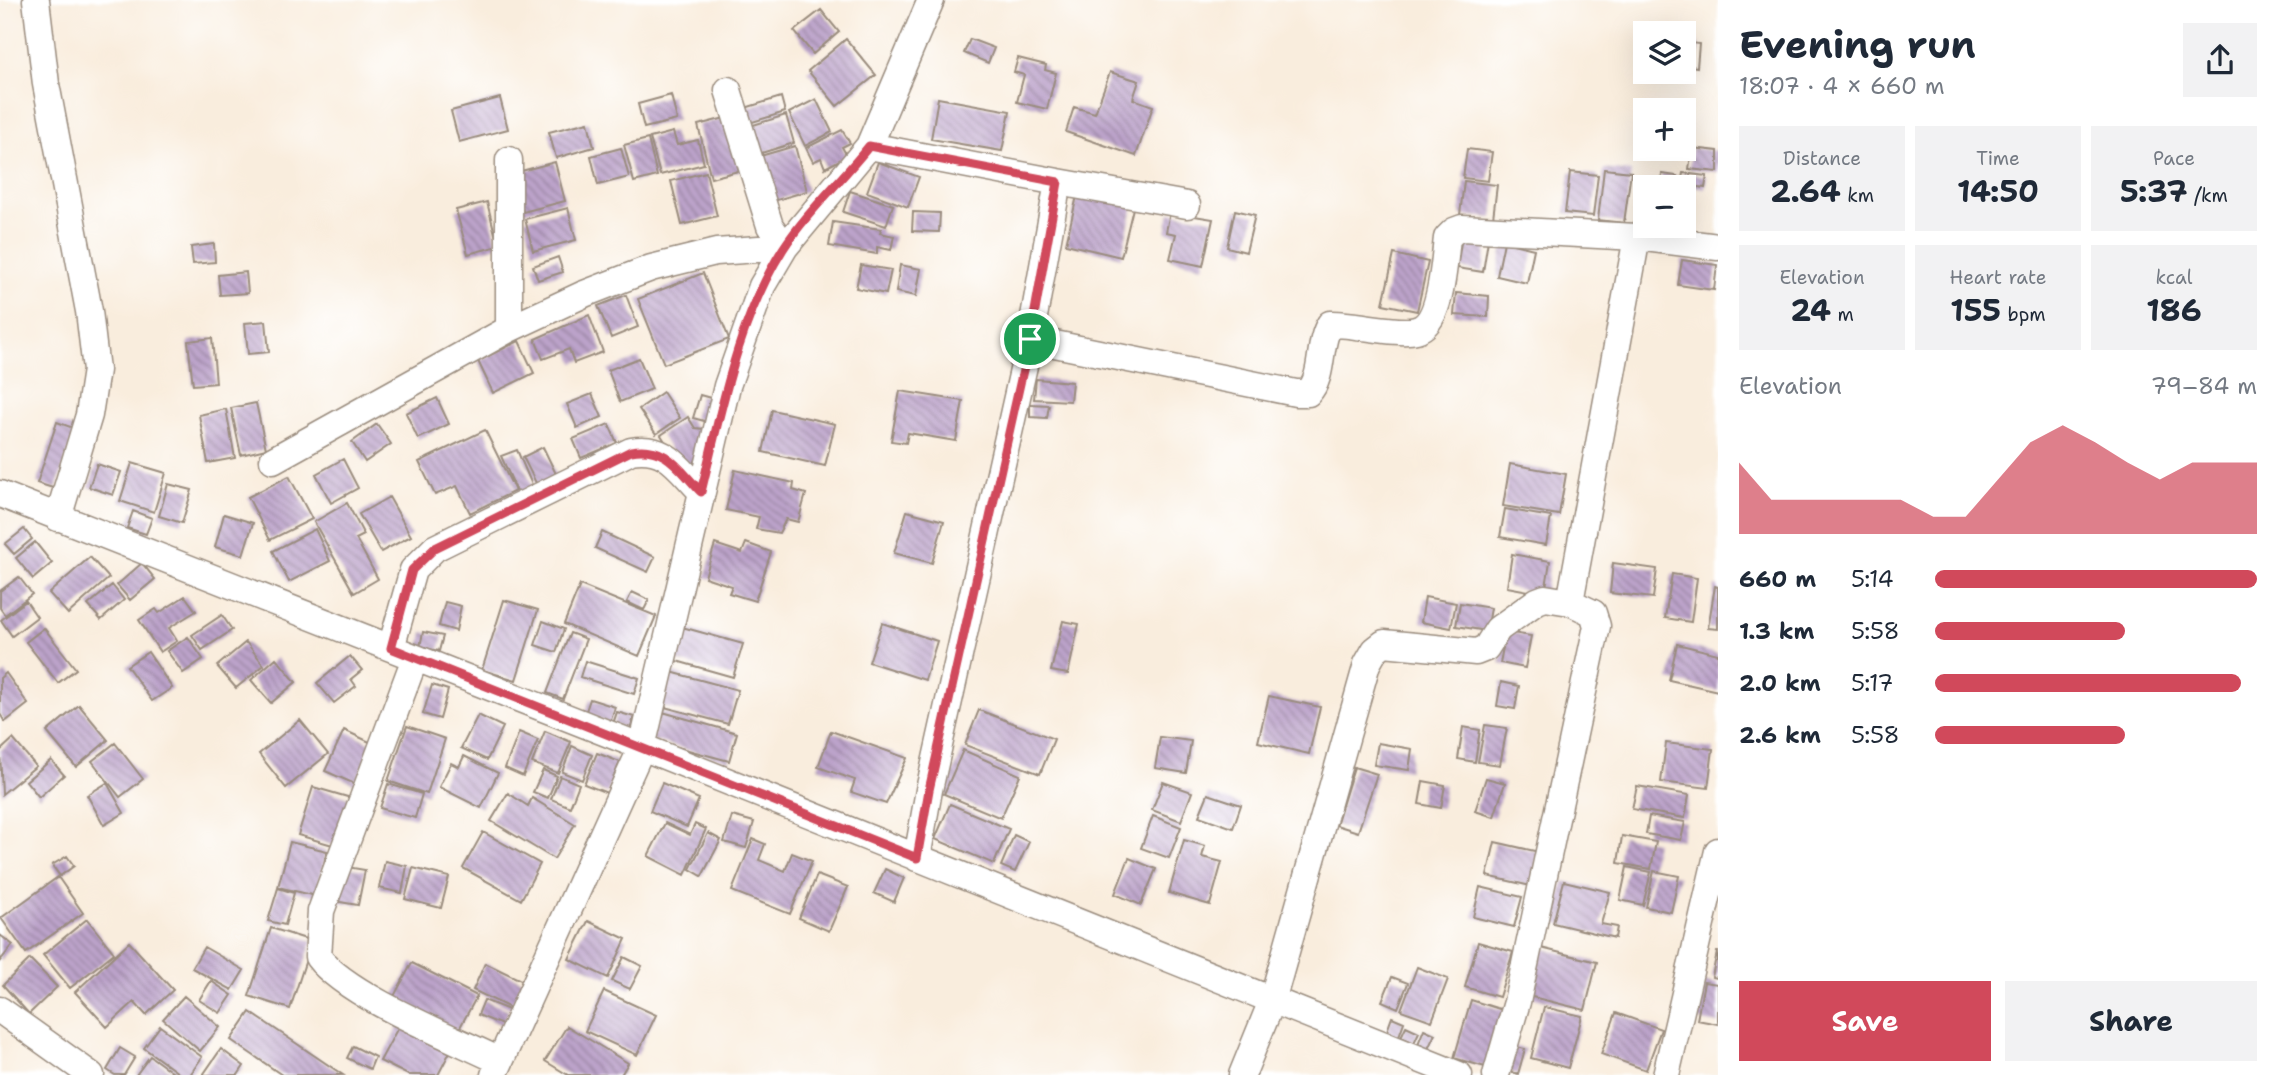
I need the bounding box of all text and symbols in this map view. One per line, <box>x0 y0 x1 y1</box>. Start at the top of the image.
text: Evening run <box>1739 19 1976 70</box>
map controls <box>1633 21 1696 238</box>
button: layers <box>1633 21 1696 84</box>
button: share <box>2183 23 2257 97</box>
text: 18:07 · 4 × 660 m <box>1739 71 1945 101</box>
button: + <box>1633 98 1696 161</box>
text: Distance <box>1783 146 1861 171</box>
text: Time <box>1976 146 2020 171</box>
text: Pace <box>2153 146 2195 171</box>
text: 2.64 <box>1770 171 1841 212</box>
text: 14:50 <box>1957 171 2039 212</box>
text: 5:37 <box>2120 171 2188 212</box>
button: − <box>1633 175 1696 238</box>
text: km <box>1841 183 1874 208</box>
text: /km <box>2188 183 2228 208</box>
text: Elevation <box>1779 265 1865 290</box>
text: Heart rate <box>1950 265 2046 290</box>
text: kcal <box>2156 265 2192 290</box>
text: 24 <box>1790 290 1831 331</box>
text: 155 <box>1950 290 2001 331</box>
text: 186 <box>2146 290 2202 331</box>
text: m <box>1831 302 1854 327</box>
text: bpm <box>2001 302 2046 327</box>
pin <box>1000 309 1060 369</box>
icon: arrive <box>1011 320 1049 358</box>
text: Elevation <box>1739 371 1842 401</box>
text: 79–84 m <box>2151 371 2257 401</box>
text: 660 m <box>1739 564 1816 594</box>
text: 5:14 <box>1851 564 1894 594</box>
text: 1.3 km <box>1739 616 1814 646</box>
text: 5:58 <box>1851 616 1900 646</box>
text: 2.0 km <box>1739 668 1821 698</box>
text: 5:17 <box>1851 668 1893 698</box>
text: 2.6 km <box>1739 720 1821 750</box>
text: 5:58 <box>1851 720 1900 750</box>
button: Save <box>1739 981 1991 1061</box>
button: Share <box>2005 981 2257 1061</box>

